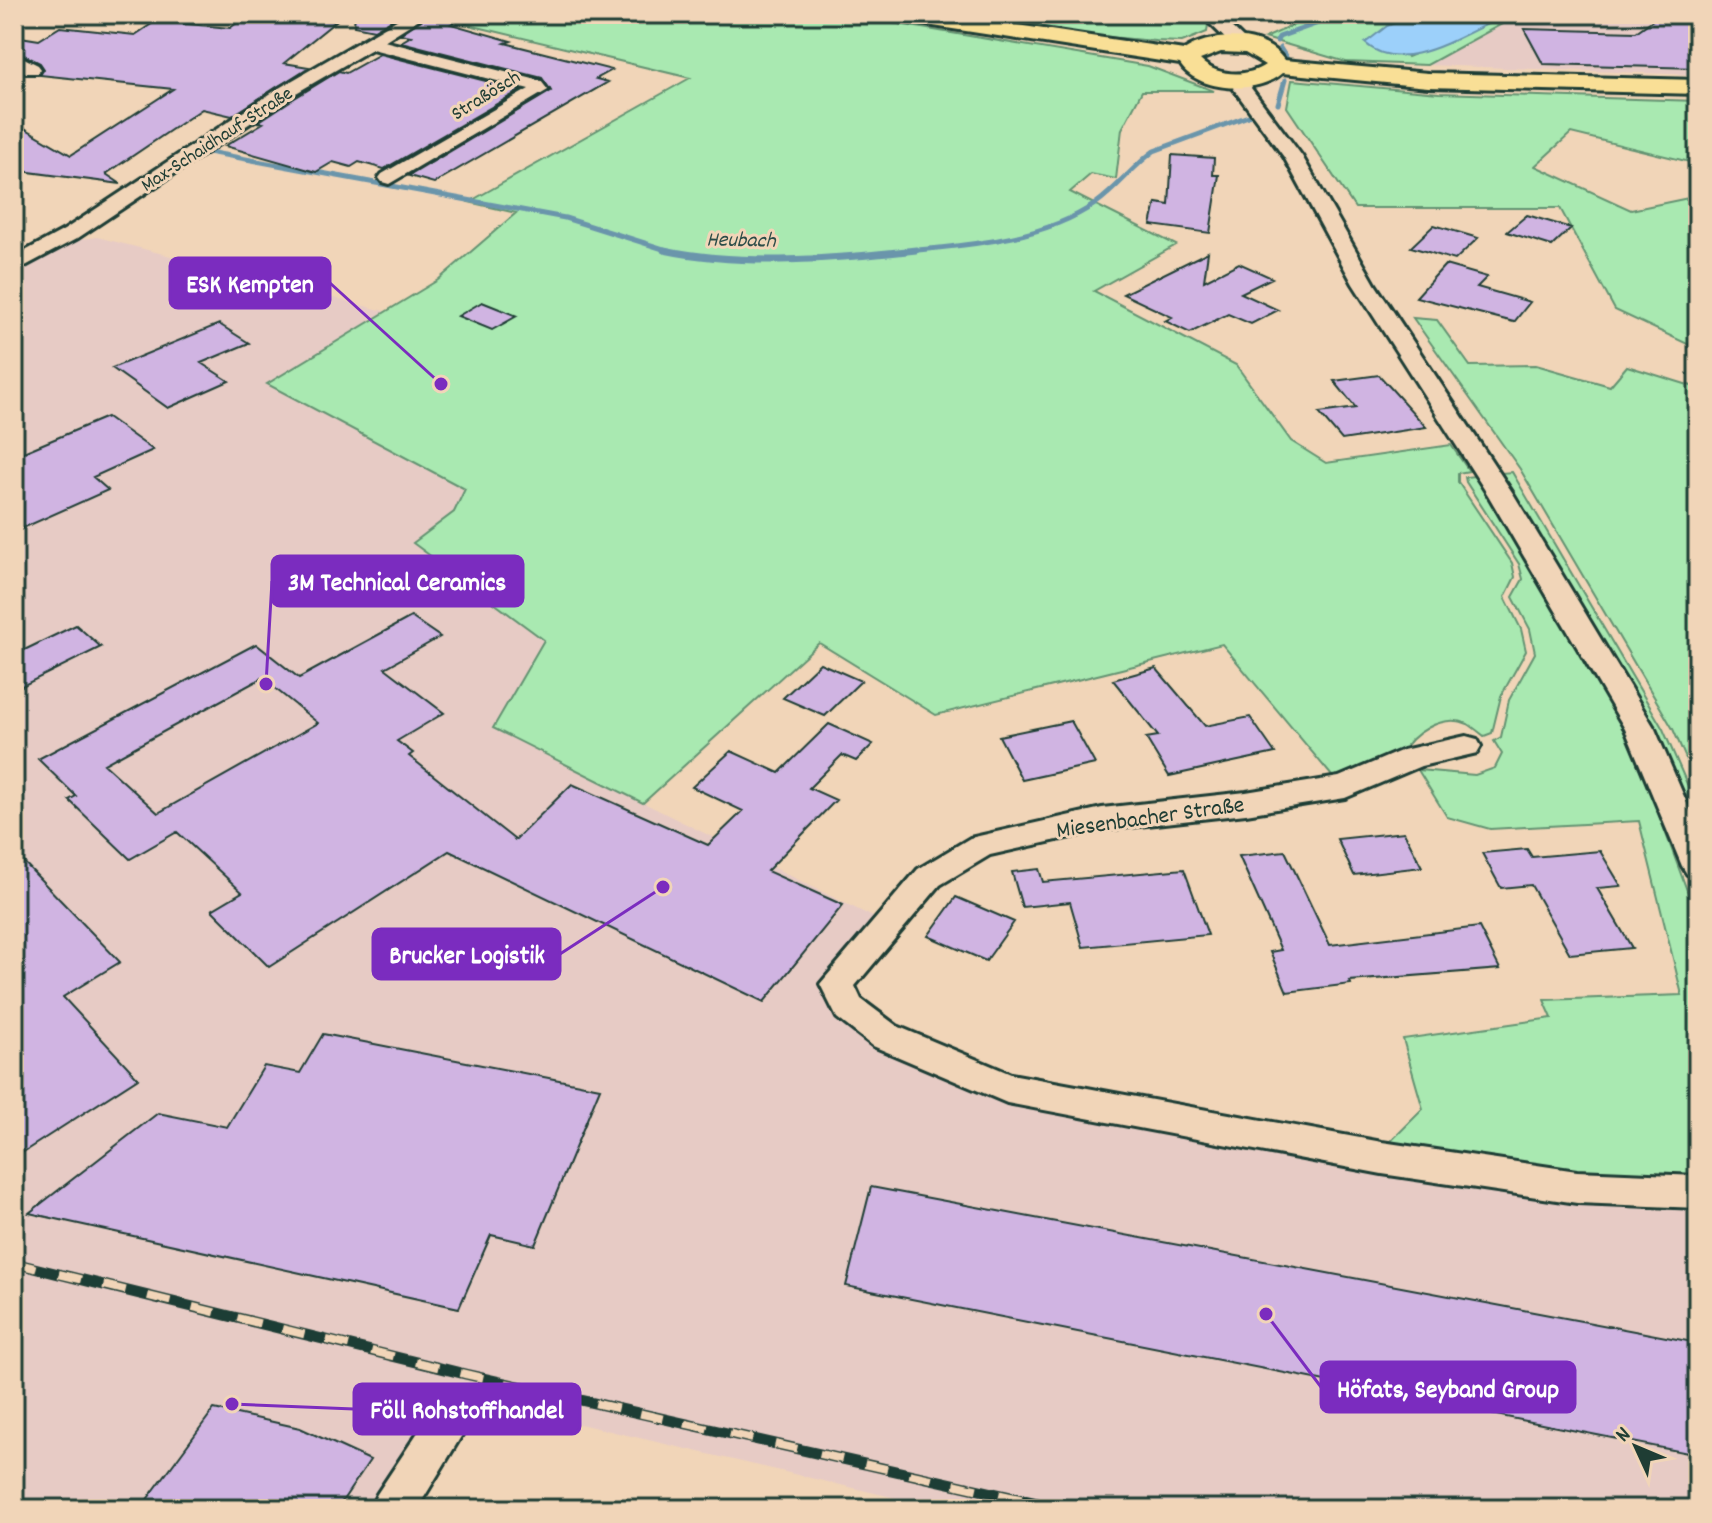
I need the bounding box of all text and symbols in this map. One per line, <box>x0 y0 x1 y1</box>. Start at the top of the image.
street label: Straßösch <box>447 64 527 129</box>
street label: Max-Schaidhauf-Straße <box>136 81 299 200</box>
water label: Heubach <box>706 225 777 258</box>
callout: ESK Kempten <box>170 258 330 308</box>
text: ESK Kempten <box>186 268 314 305</box>
callout: 3M Technical Ceramics <box>272 556 523 606</box>
text: 3M Technical Ceramics <box>288 566 506 603</box>
street label: Miesenbacher Straße <box>1054 789 1247 849</box>
callout: Brucker Logistik <box>373 929 560 979</box>
text: Brucker Logistik <box>389 939 545 976</box>
callout: Höfats, Seyband Group <box>1321 1362 1575 1412</box>
text: Höfats, Seyband Group <box>1337 1373 1559 1410</box>
callout: Föll Rohstoffhandel <box>354 1384 580 1434</box>
text: Föll Rohstoffhandel <box>370 1394 564 1431</box>
north arrow <box>1596 1407 1676 1487</box>
text: N <box>1609 1421 1639 1450</box>

